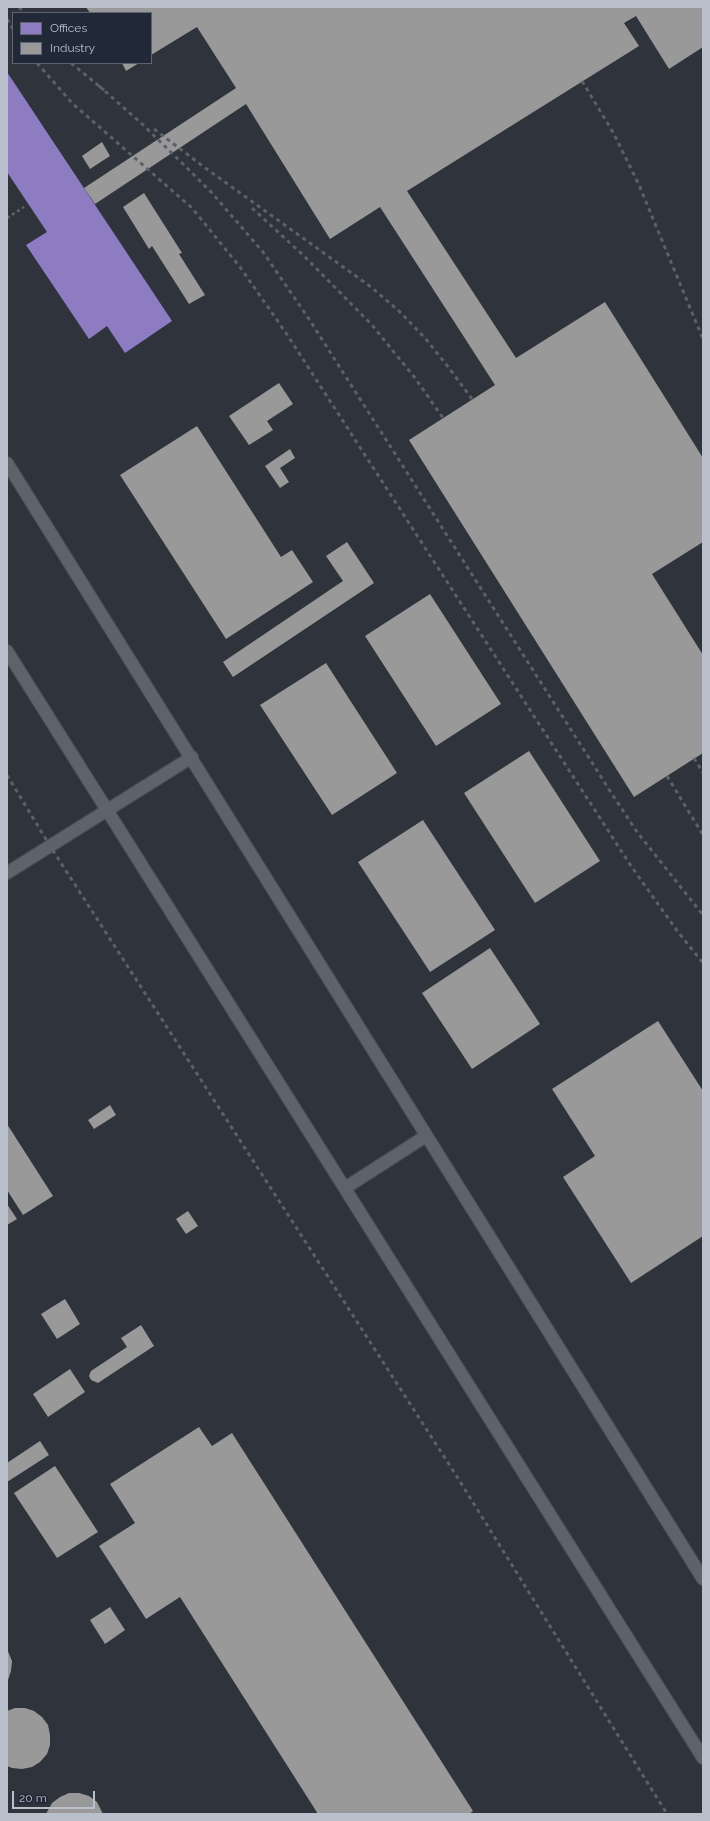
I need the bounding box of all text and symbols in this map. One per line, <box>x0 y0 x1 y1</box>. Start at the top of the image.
legend <box>12 12 152 64</box>
text: Offices <box>50 21 87 35</box>
text: Industry <box>50 41 95 55</box>
scale bar <box>14 1783 97 1809</box>
text: 20 m <box>19 1791 47 1805</box>

